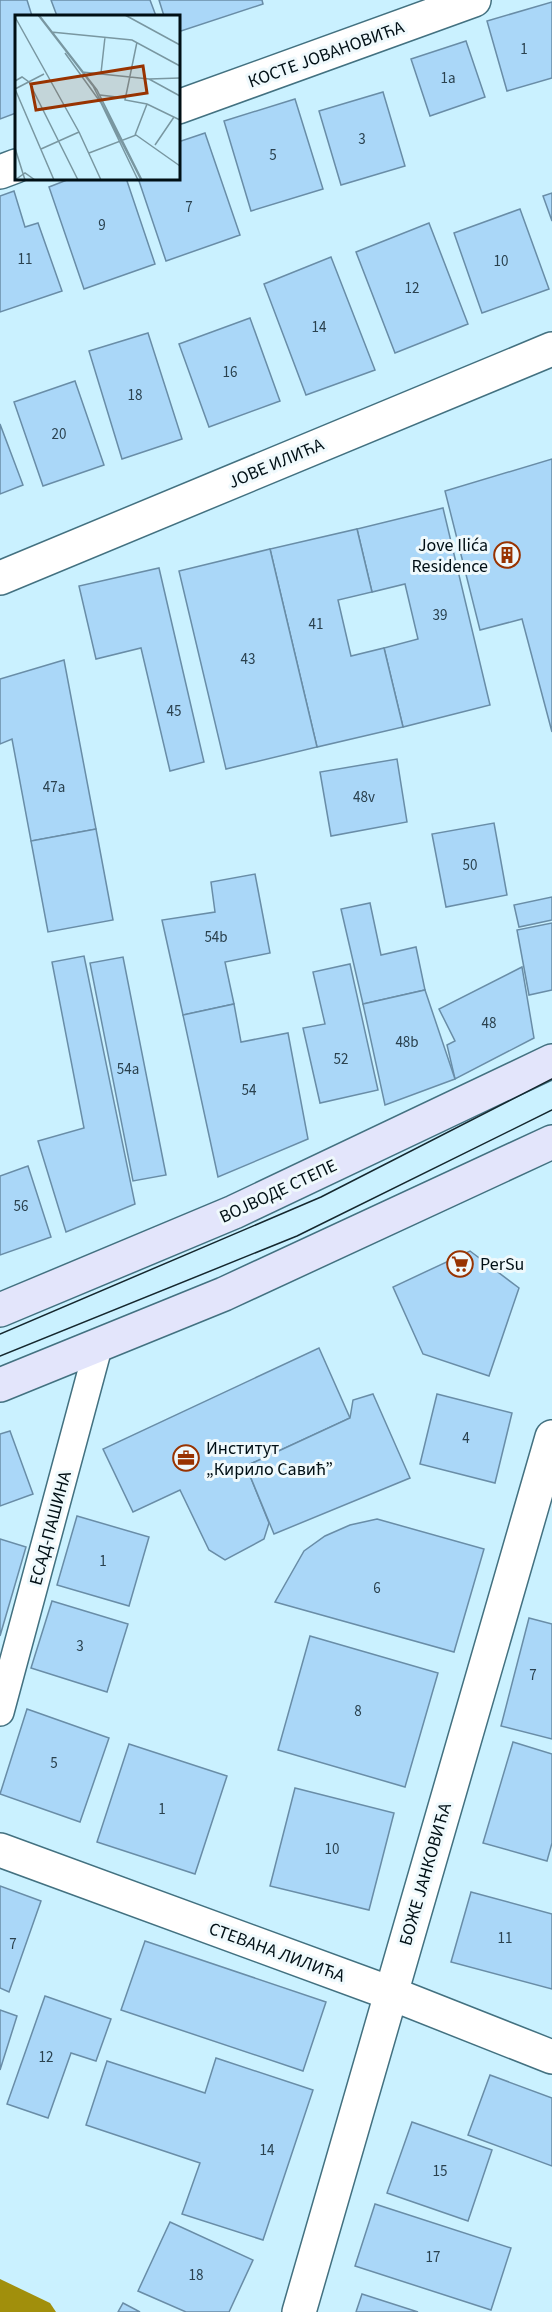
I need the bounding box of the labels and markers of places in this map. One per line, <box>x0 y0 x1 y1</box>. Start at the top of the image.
place label: Jove Ilića Residence <box>412 533 488 579</box>
building icon: Jove Ilića Residence <box>492 540 522 570</box>
supermarket icon: PerSu <box>445 1249 475 1279</box>
place label: PerSu <box>480 1252 524 1277</box>
place label: Институт „Кирило Савић” <box>206 1436 333 1482</box>
office icon: Институт „Кирило Савић” <box>171 1443 201 1473</box>

